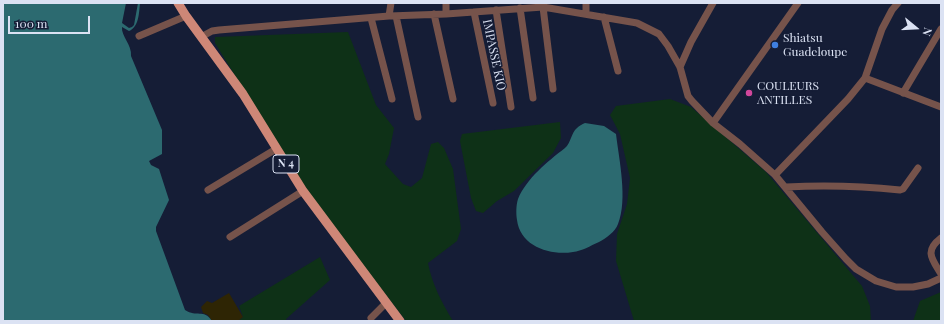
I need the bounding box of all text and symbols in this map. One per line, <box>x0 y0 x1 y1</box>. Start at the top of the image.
scale bar <box>10 8 92 34</box>
north arrow <box>896 8 936 48</box>
text: 100 m <box>15 15 47 31</box>
street label: IMPASSE KIO <box>479 18 509 92</box>
text: N <box>920 26 936 38</box>
place label: Shiatsu Guadeloupe <box>783 31 847 59</box>
marker: Shiatsu Guadeloupe <box>770 40 780 50</box>
place label: COULEURS ANTILLES <box>757 79 819 107</box>
marker: COULEURS ANTILLES <box>744 88 754 98</box>
road number: N 4 <box>273 155 299 173</box>

